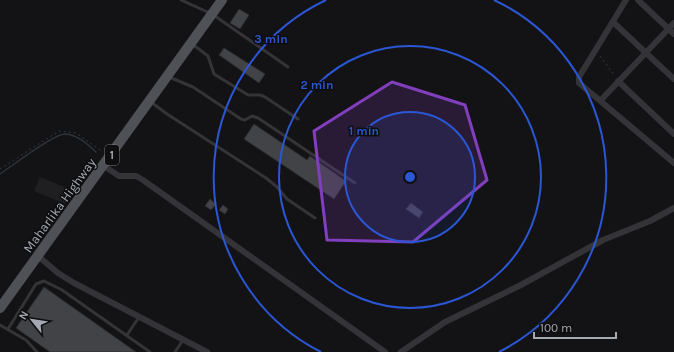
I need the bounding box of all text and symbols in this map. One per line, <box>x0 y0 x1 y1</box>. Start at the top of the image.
text: 3 min <box>254 32 288 46</box>
text: 2 min <box>300 78 334 92</box>
text: 1 min <box>349 124 379 138</box>
road number: 1 <box>105 145 119 165</box>
street label: Maharlika Highway <box>20 155 99 256</box>
centre of rings <box>403 170 417 184</box>
north arrow <box>12 300 52 340</box>
text: N <box>16 309 31 322</box>
scale bar <box>534 314 616 340</box>
text: 100 m <box>540 321 572 335</box>

